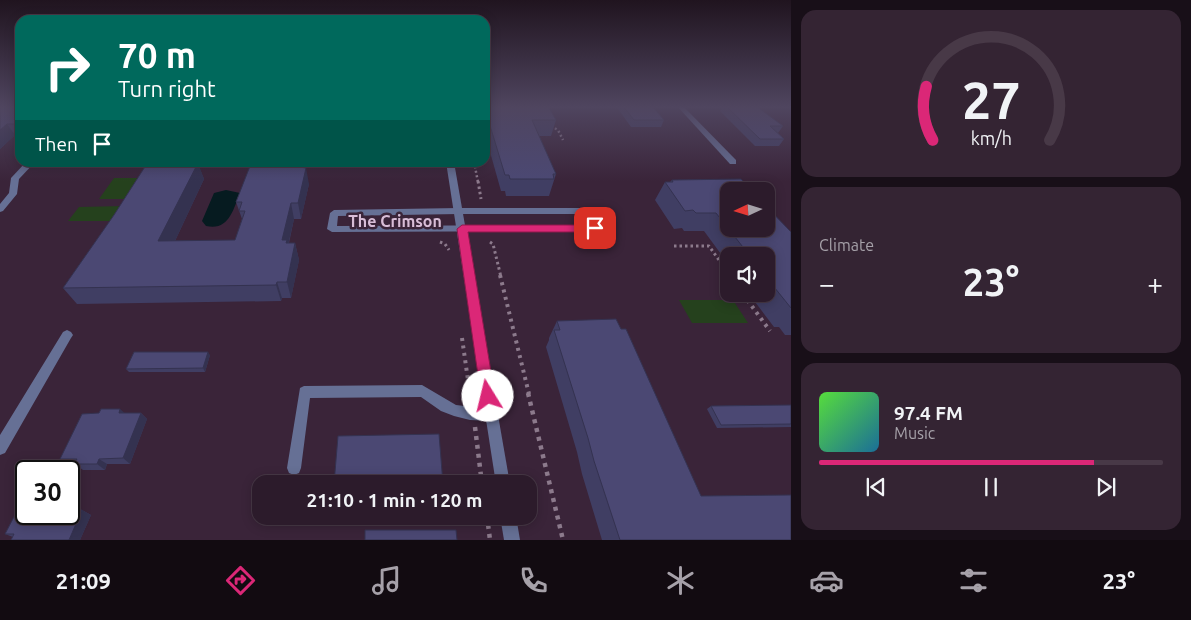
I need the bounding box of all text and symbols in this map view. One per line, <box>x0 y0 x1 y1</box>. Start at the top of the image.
icon: right <box>35 35 100 100</box>
text: 70 m <box>118 35 196 75</box>
text: 27 <box>962 71 1020 129</box>
text: Turn right <box>118 76 216 101</box>
text: km/h <box>970 128 1012 148</box>
icon: arrive <box>88 130 116 158</box>
text: Then <box>35 133 78 155</box>
north arrow <box>720 182 775 238</box>
map controls <box>720 182 775 302</box>
pin <box>574 207 616 249</box>
district label: The Crimson <box>348 212 442 230</box>
icon: arrive <box>581 214 609 242</box>
text: Climate <box>819 236 874 254</box>
button: sound <box>720 247 775 302</box>
text: 23° <box>963 261 1019 303</box>
text: − <box>819 268 835 299</box>
text: + <box>1147 268 1163 299</box>
position arrow <box>461 369 513 421</box>
text: 97.4 FM <box>894 402 963 424</box>
text: Music <box>894 424 935 442</box>
speed limit sign: 30 <box>15 460 80 525</box>
icon: previous <box>862 473 890 501</box>
icon: pause <box>977 473 1005 501</box>
icon: next <box>1092 473 1120 501</box>
text: 21:10 · 1 min · 120 m <box>307 489 482 511</box>
icon: directions <box>223 563 258 598</box>
icon: music <box>369 563 404 598</box>
icon: phone <box>516 563 551 598</box>
icon: climate <box>663 563 698 598</box>
icon: car <box>809 563 844 598</box>
icon: filters <box>956 563 991 598</box>
text: 21:09 <box>56 568 111 593</box>
text: 23° <box>1102 568 1135 593</box>

